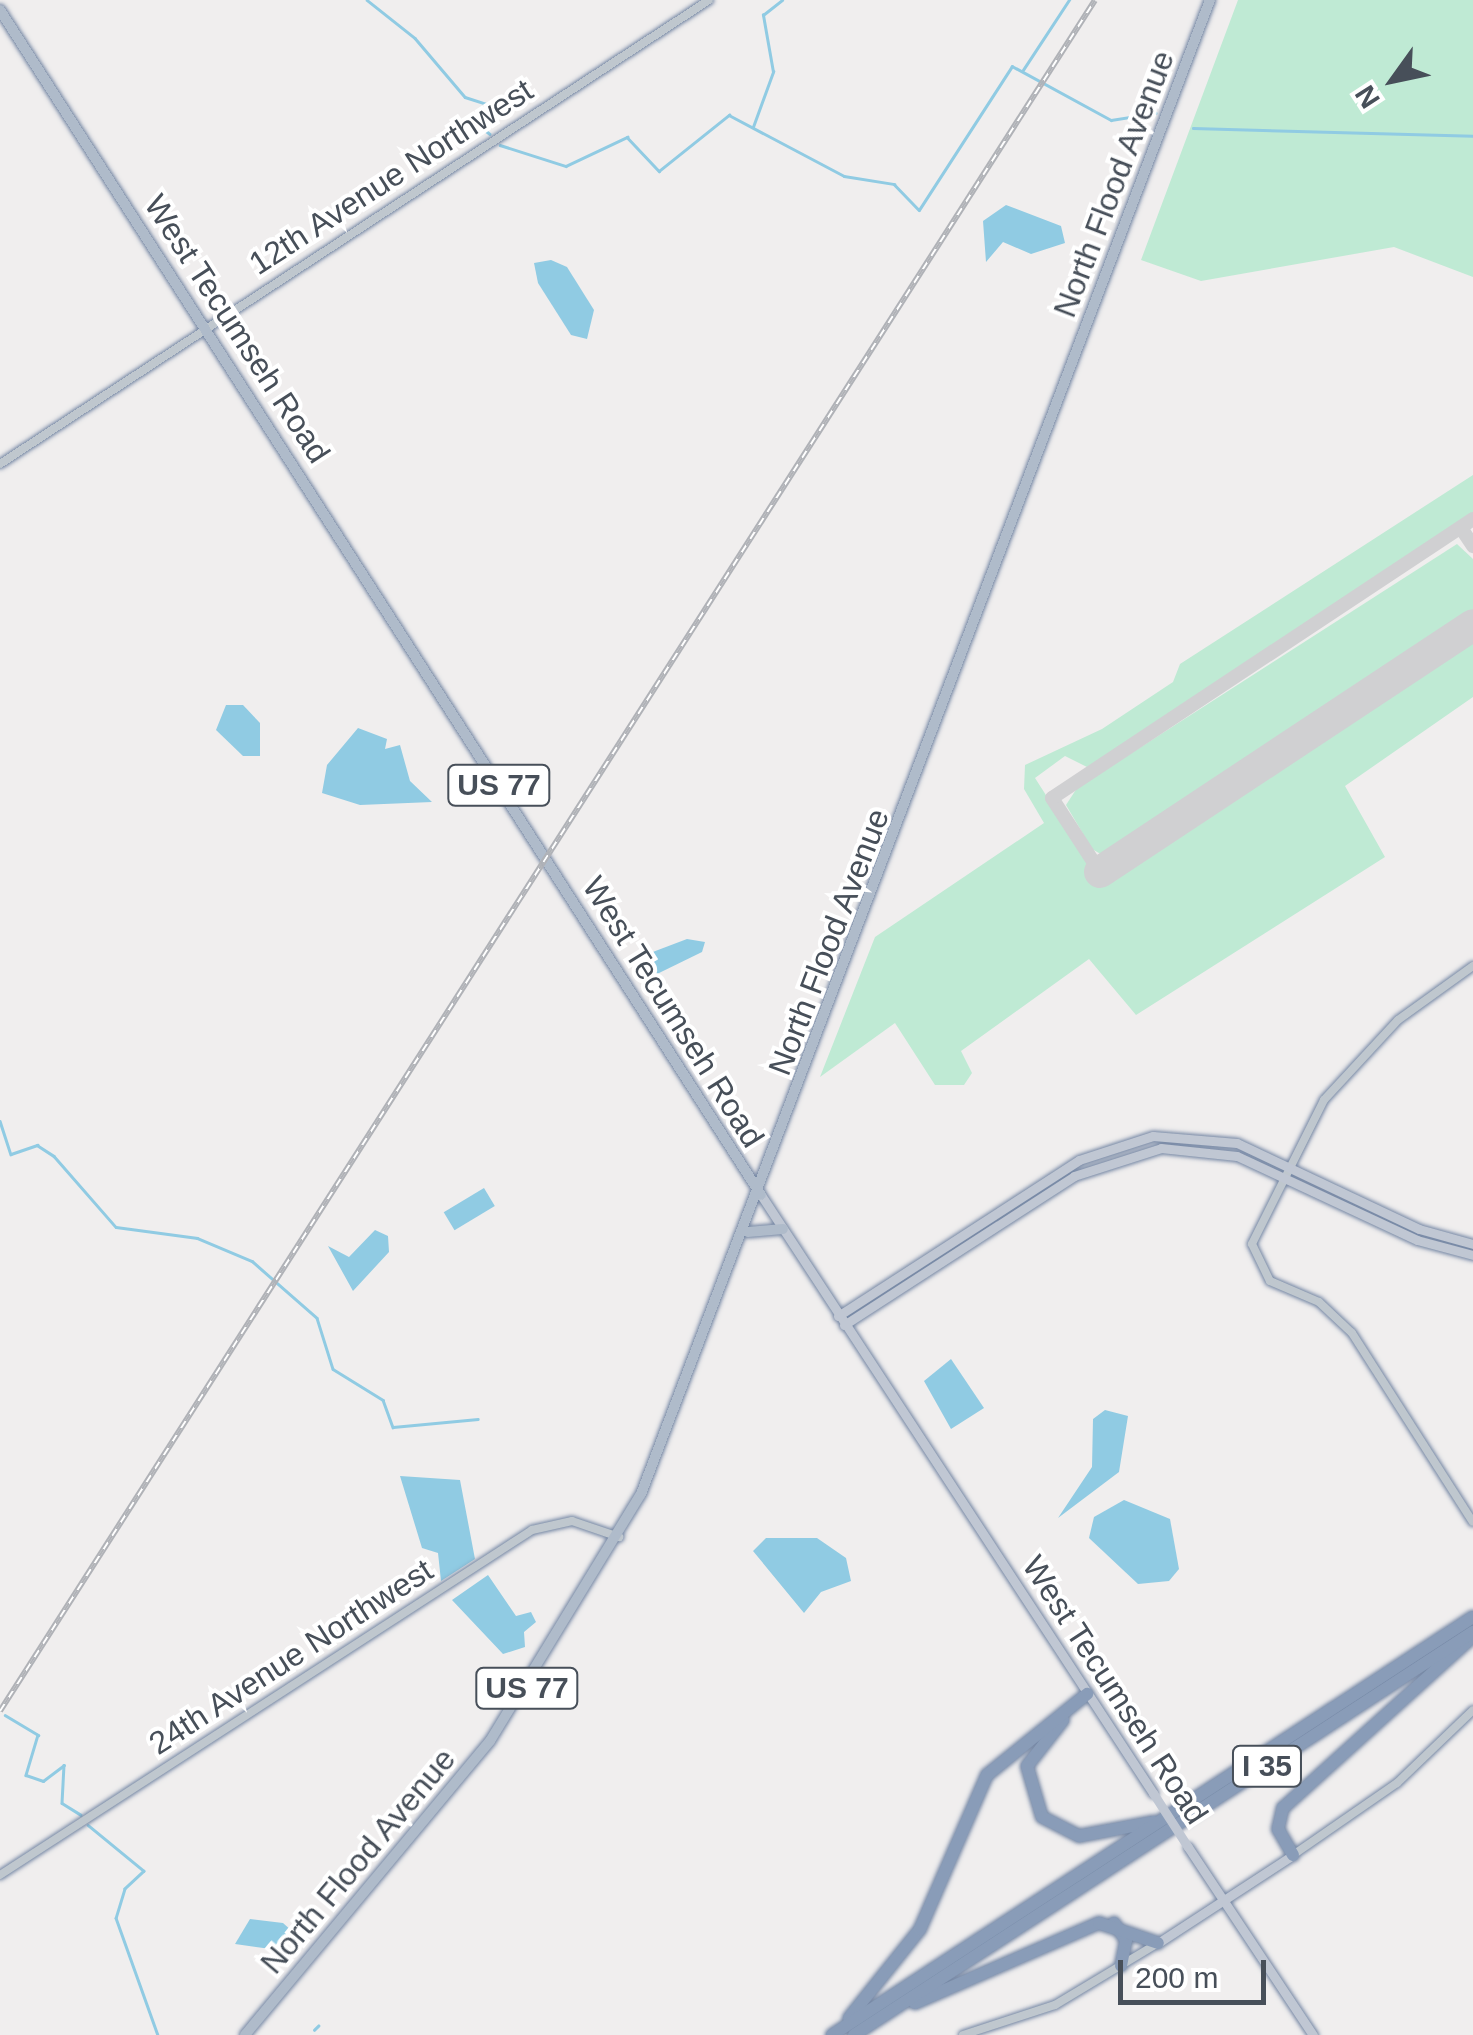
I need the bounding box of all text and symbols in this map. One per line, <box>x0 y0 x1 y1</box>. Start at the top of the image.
north arrow <box>1343 30 1443 130</box>
street label: North Flood Avenue <box>1045 45 1183 323</box>
street label: 12th Avenue Northwest <box>241 70 541 284</box>
text: N <box>1349 80 1386 114</box>
street label: West Tecumseh Road <box>136 188 338 470</box>
road number: US 77 <box>446 760 552 810</box>
street label: North Flood Avenue <box>760 803 898 1081</box>
street label: West Tecumseh Road <box>574 869 772 1155</box>
street label: West Tecumseh Road <box>1014 1549 1216 1831</box>
street label: 24th Avenue Northwest <box>141 1550 441 1764</box>
road number: US 77 <box>474 1663 580 1713</box>
street label: North Flood Avenue <box>252 1740 464 1982</box>
road number: I 35 <box>1230 1741 1304 1791</box>
scale bar <box>1123 1940 1270 2002</box>
text: 200 m <box>1135 1961 1218 1994</box>

